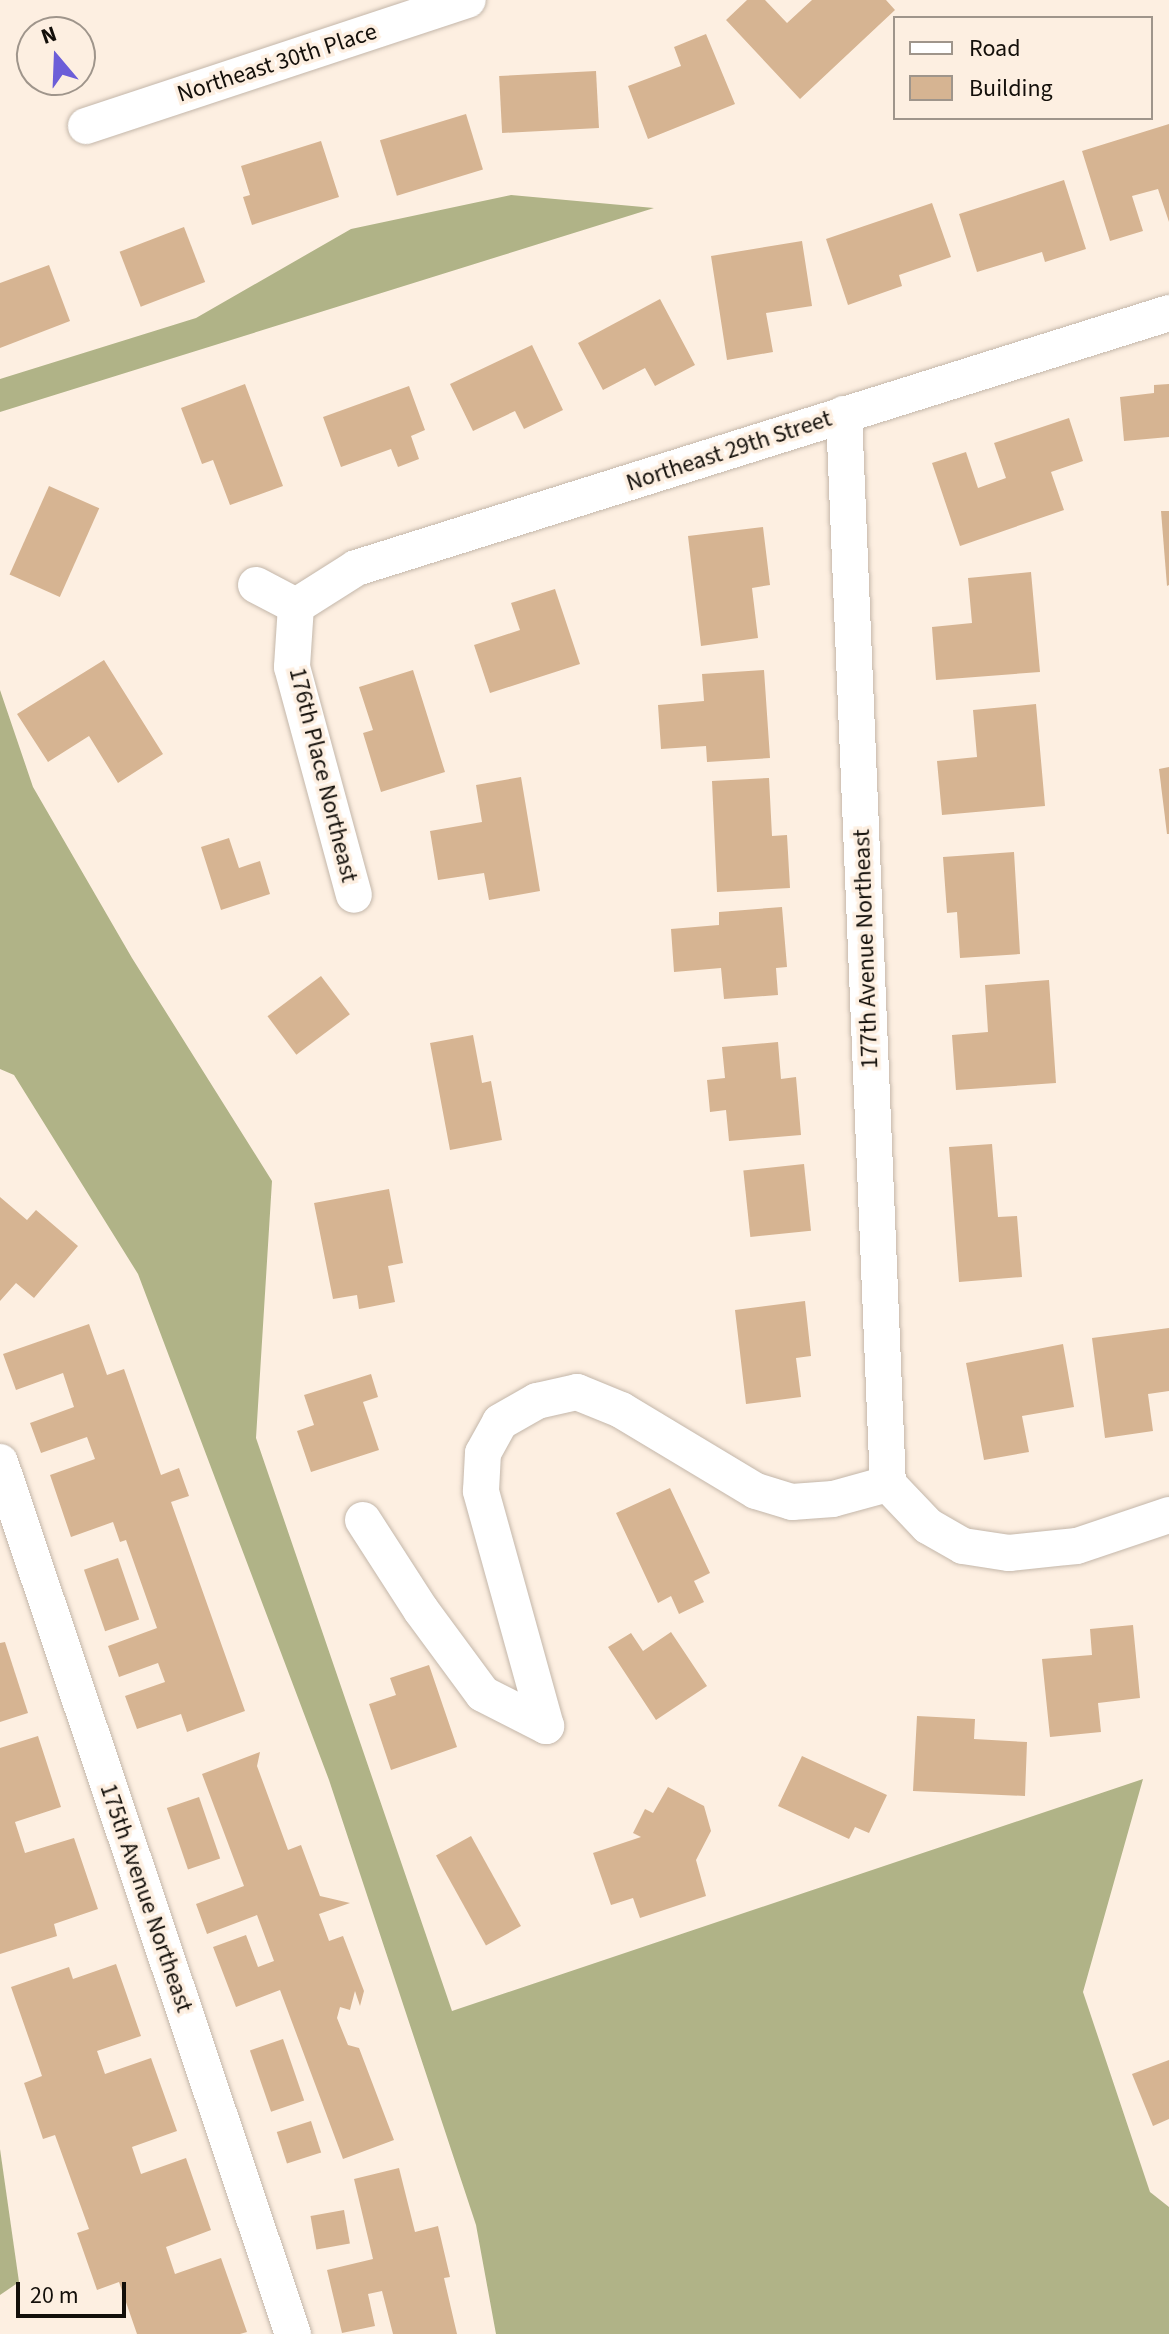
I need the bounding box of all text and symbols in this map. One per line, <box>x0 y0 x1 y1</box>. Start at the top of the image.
north arrow <box>16 16 96 96</box>
legend <box>893 16 1153 120</box>
street label: Northeast 30th Place <box>174 17 380 109</box>
text: N <box>37 18 61 53</box>
text: Road <box>969 31 1021 66</box>
text: Building <box>969 71 1053 106</box>
street label: Northeast 29th Street <box>623 404 835 498</box>
street label: 176th Place Northeast <box>282 665 364 885</box>
street label: 177th Avenue Northeast <box>847 829 885 1069</box>
street label: 175th Avenue Northeast <box>93 1780 199 2016</box>
scale bar <box>20 2266 130 2316</box>
text: 20 m <box>30 2278 79 2313</box>

